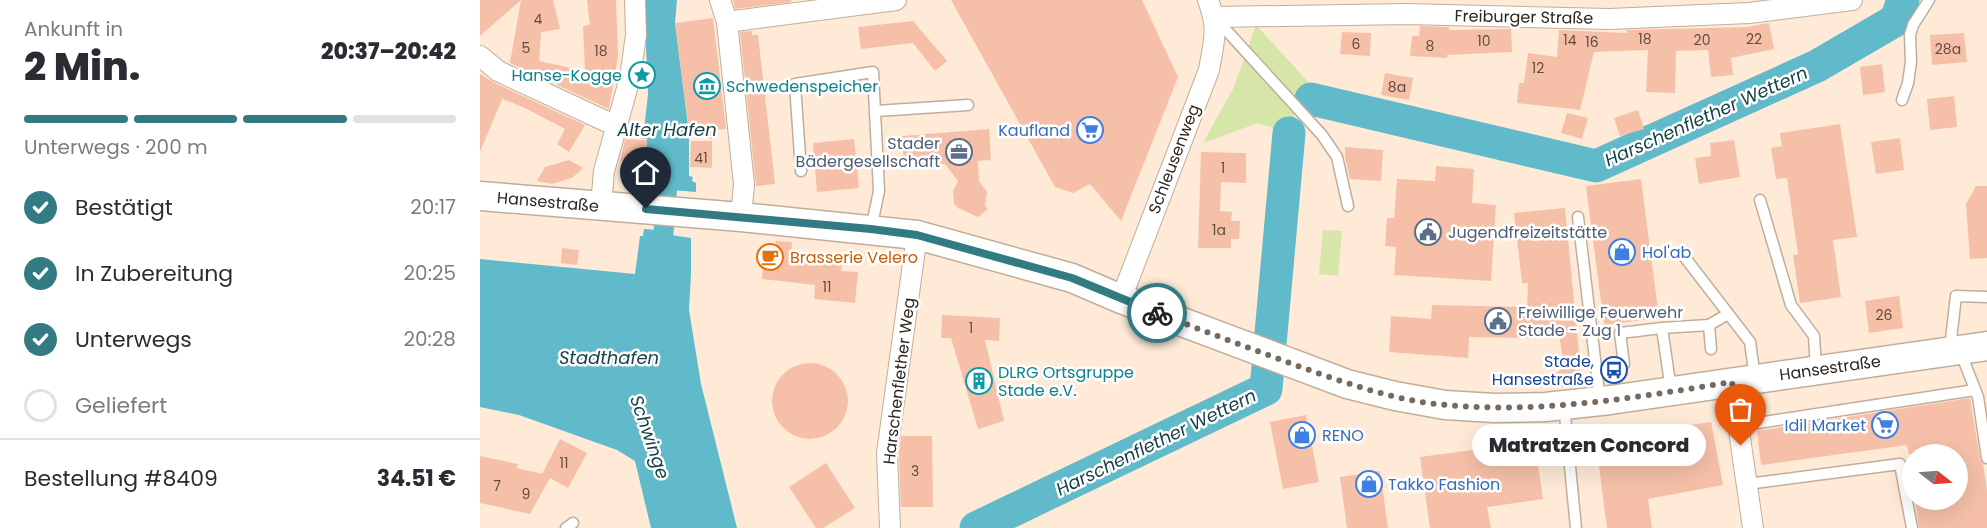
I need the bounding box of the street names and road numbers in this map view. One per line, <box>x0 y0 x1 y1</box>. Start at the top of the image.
street label: Freiburger Straße <box>1454 4 1594 30</box>
street label: Schleusenweg <box>1143 101 1205 217</box>
street label: Hansestraße <box>496 186 600 218</box>
street label: Harschenflether Weg <box>877 296 921 466</box>
street label: Hansestraße <box>1778 349 1882 386</box>

